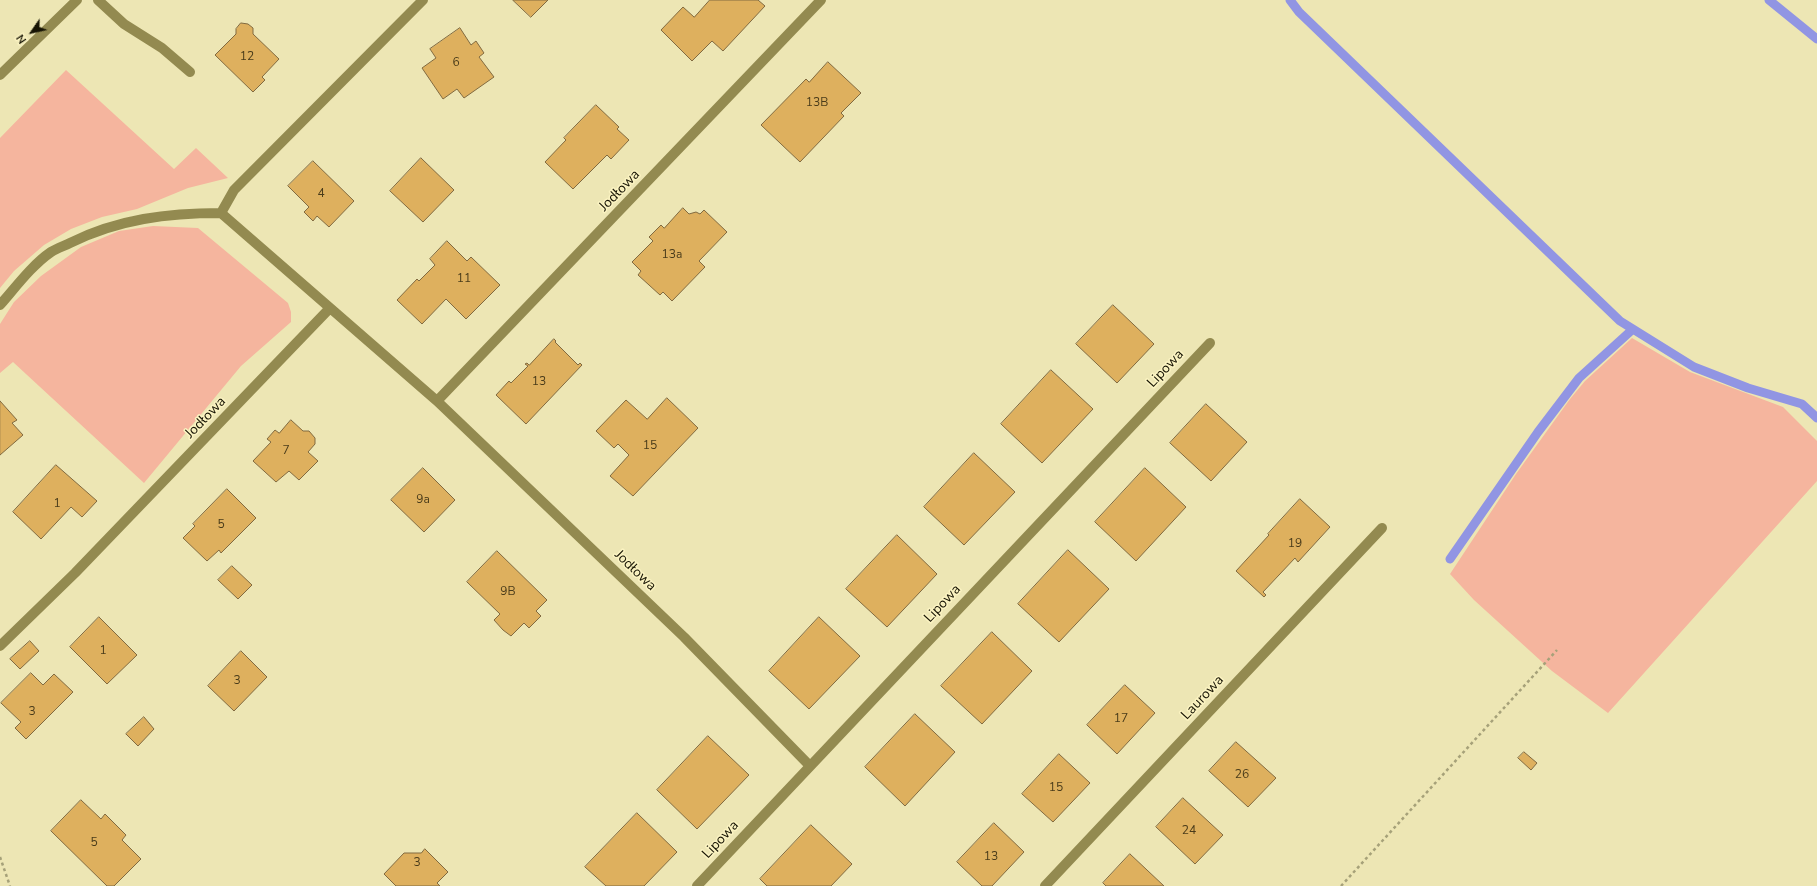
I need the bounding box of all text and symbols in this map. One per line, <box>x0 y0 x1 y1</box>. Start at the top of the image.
north arrow <box>12 12 52 52</box>
text: N <box>13 31 30 47</box>
house number: 12 <box>240 50 254 64</box>
house number: 6 <box>452 56 460 70</box>
house number: 13B <box>806 96 828 110</box>
street label: Jodłowa <box>596 167 644 215</box>
house number: 4 <box>317 187 325 201</box>
house number: 13a <box>662 248 682 262</box>
house number: 11 <box>457 272 471 286</box>
street label: Lipowa <box>1144 347 1188 391</box>
house number: 13 <box>532 375 546 389</box>
street label: Jodłowa <box>182 394 230 442</box>
house number: 15 <box>643 439 657 453</box>
house number: 7 <box>282 444 290 458</box>
house number: 9a <box>416 493 430 507</box>
house number: 1 <box>53 497 61 511</box>
house number: 5 <box>217 518 225 532</box>
house number: 19 <box>1288 537 1302 551</box>
street label: Jodłowa <box>611 547 659 595</box>
street label: Lipowa <box>921 582 965 626</box>
house number: 9B <box>500 585 516 599</box>
house number: 1 <box>99 644 107 658</box>
street label: Laurowa <box>1178 672 1228 724</box>
house number: 3 <box>233 674 241 688</box>
house number: 3 <box>28 705 36 719</box>
house number: 17 <box>1114 712 1128 726</box>
house number: 26 <box>1235 768 1249 782</box>
house number: 15 <box>1049 781 1063 795</box>
street label: Lipowa <box>699 818 743 862</box>
house number: 24 <box>1182 824 1196 838</box>
house number: 5 <box>90 836 98 850</box>
house number: 13 <box>984 850 998 864</box>
house number: 3 <box>413 856 421 870</box>

